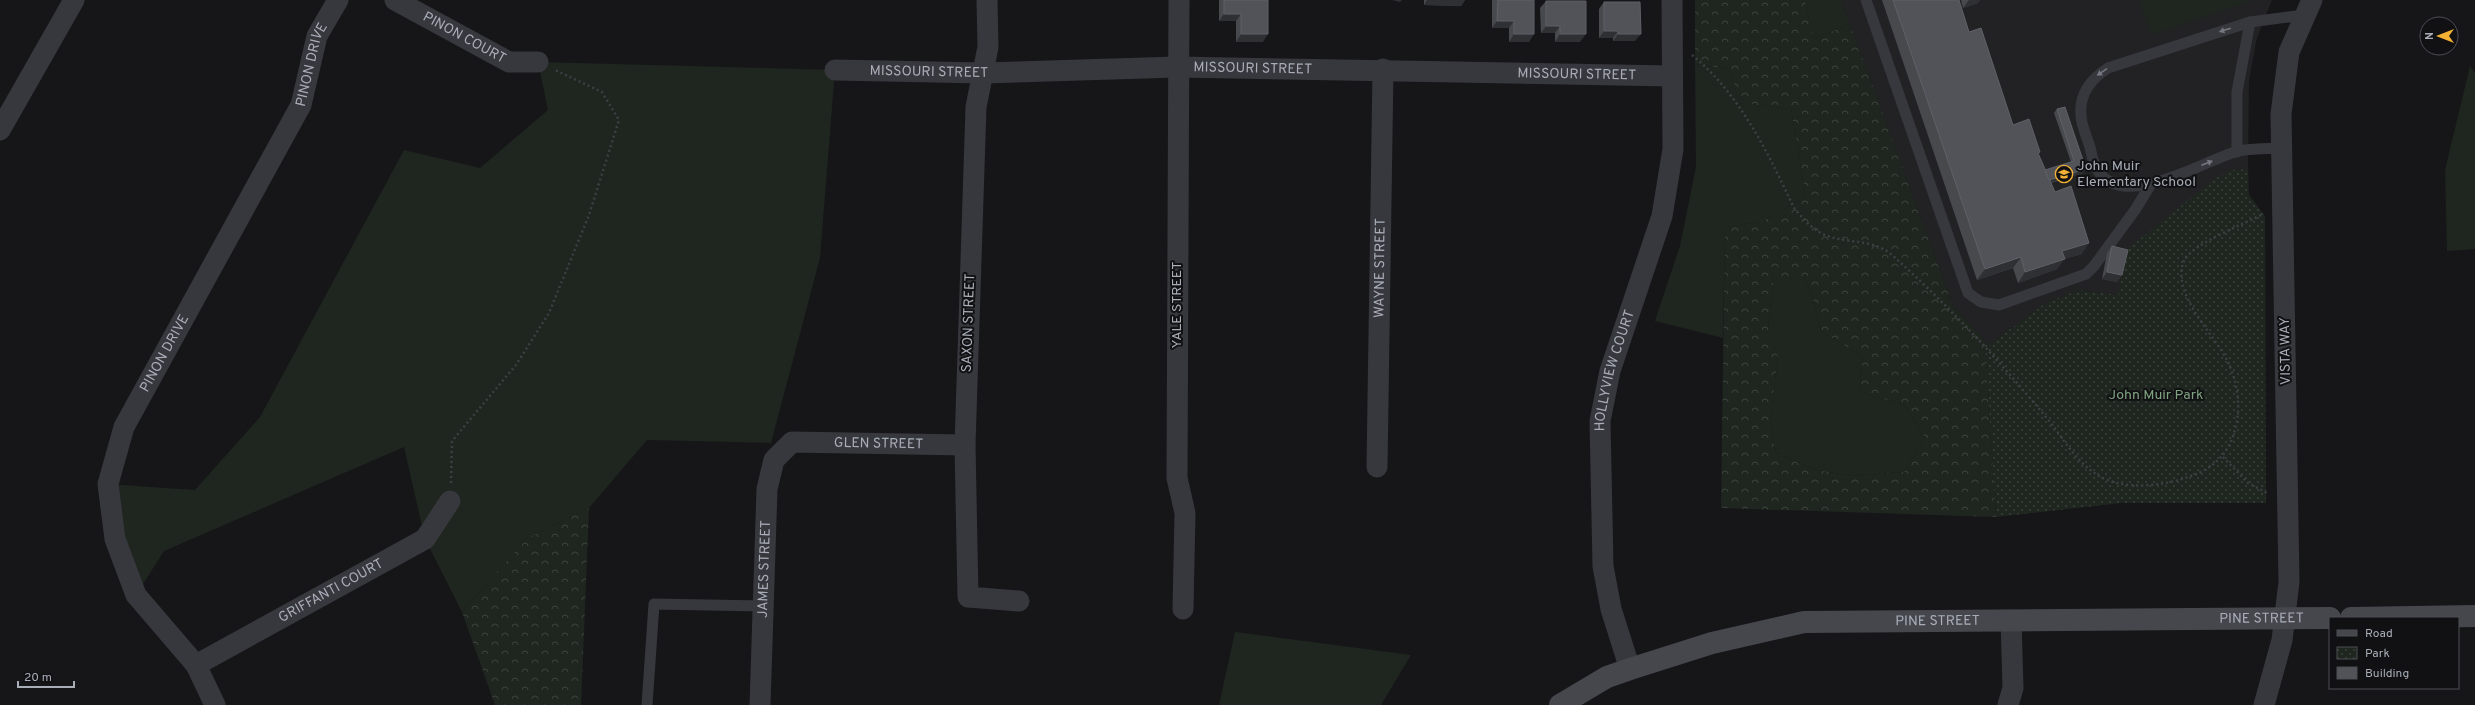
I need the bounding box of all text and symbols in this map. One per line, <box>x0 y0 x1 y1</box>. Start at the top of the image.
street label: PINON COURT <box>420 8 509 67</box>
north arrow <box>2419 16 2459 56</box>
street label: PINON DRIVE <box>292 20 331 108</box>
one-way arrow <box>2218 27 2230 33</box>
text: N <box>2423 32 2437 40</box>
street label: MISSOURI STREET <box>1193 59 1312 78</box>
street label: MISSOURI STREET <box>869 62 989 82</box>
street label: MISSOURI STREET <box>1517 65 1636 84</box>
one-way arrow <box>2097 68 2107 76</box>
place label: John Muir Elementary School <box>2077 158 2196 191</box>
one-way arrow <box>2202 159 2214 165</box>
school or university icon: John Muir Elementary School <box>2054 164 2074 184</box>
street label: WAYNE STREET <box>1371 218 1389 318</box>
street label: YALE STREET <box>1169 262 1186 348</box>
street label: SAXON STREET <box>959 273 979 373</box>
street label: HOLLYVIEW COURT <box>1592 308 1638 432</box>
street label: PINON DRIVE <box>136 312 193 395</box>
street label: VISTA WAY <box>2277 317 2295 385</box>
park label: John Muir Park <box>2108 387 2204 404</box>
street label: GLEN STREET <box>834 434 923 453</box>
street label: JAMES STREET <box>754 520 774 618</box>
street label: GRIFFANTI COURT <box>276 555 386 626</box>
street label: PINE STREET <box>2219 610 2304 627</box>
street label: PINE STREET <box>1895 612 1980 630</box>
legend <box>2329 617 2459 689</box>
text: Road <box>2365 626 2393 642</box>
text: Park <box>2365 646 2390 662</box>
scale bar <box>18 663 74 689</box>
text: Building <box>2365 666 2409 682</box>
text: 20 m <box>24 670 52 686</box>

